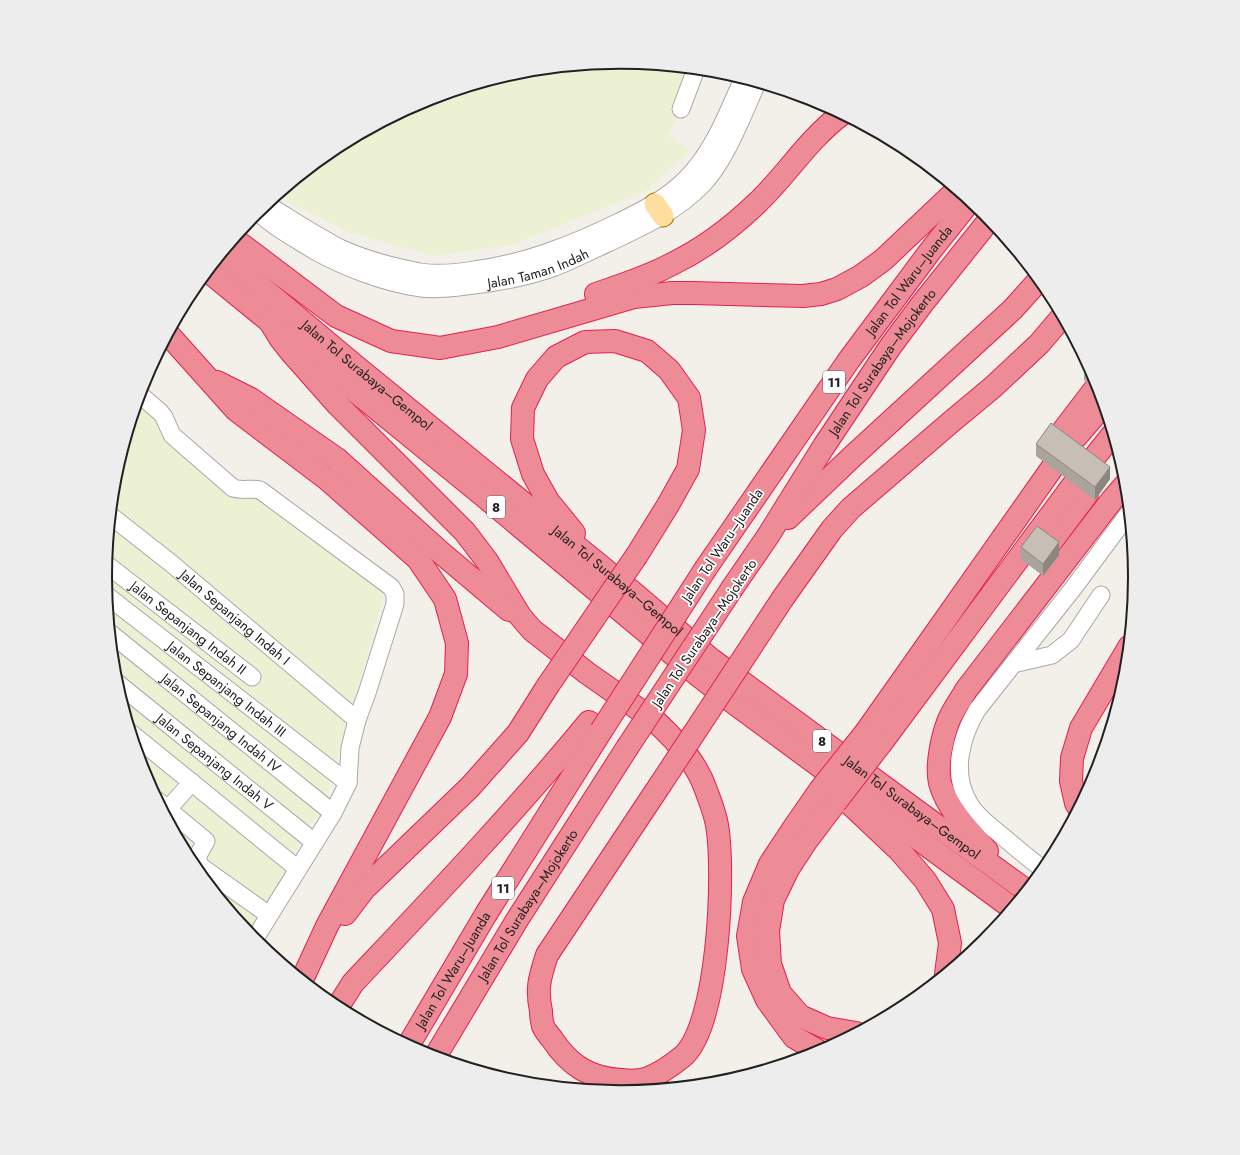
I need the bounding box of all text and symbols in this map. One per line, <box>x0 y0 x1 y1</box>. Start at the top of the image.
street label: Jalan Tol Waru–Juanda <box>860 221 957 341</box>
street label: Jalan Taman Indah <box>484 243 592 294</box>
street label: Jalan Tol Surabaya–Mojokerto <box>823 284 941 441</box>
street label: Jalan Tol Surabaya–Gempol <box>296 314 437 435</box>
road number: 11 <box>823 371 845 393</box>
street label: Jalan Tol Waru–Juanda <box>675 484 767 607</box>
road number: 8 <box>487 496 505 518</box>
street label: Jalan Tol Surabaya–Gempol <box>546 519 687 641</box>
street label: Jalan Tol Surabaya–Mojokerto <box>646 554 762 713</box>
street label: Jalan Sepanjang Indah I <box>174 563 295 670</box>
street label: Jalan Sepanjang Indah II <box>124 575 251 679</box>
street label: Jalan Sepanjang Indah III <box>162 635 291 741</box>
street label: Jalan Sepanjang Indah IV <box>156 667 286 778</box>
street label: Jalan Sepanjang Indah V <box>151 707 278 816</box>
road number: 8 <box>813 730 831 752</box>
street label: Jalan Tol Surabaya–Gempol <box>838 750 984 864</box>
street label: Jalan Tol Surabaya–Mojokerto <box>472 825 583 986</box>
road number: 11 <box>492 877 514 899</box>
street label: Jalan Tol Waru–Juanda <box>409 908 495 1034</box>

